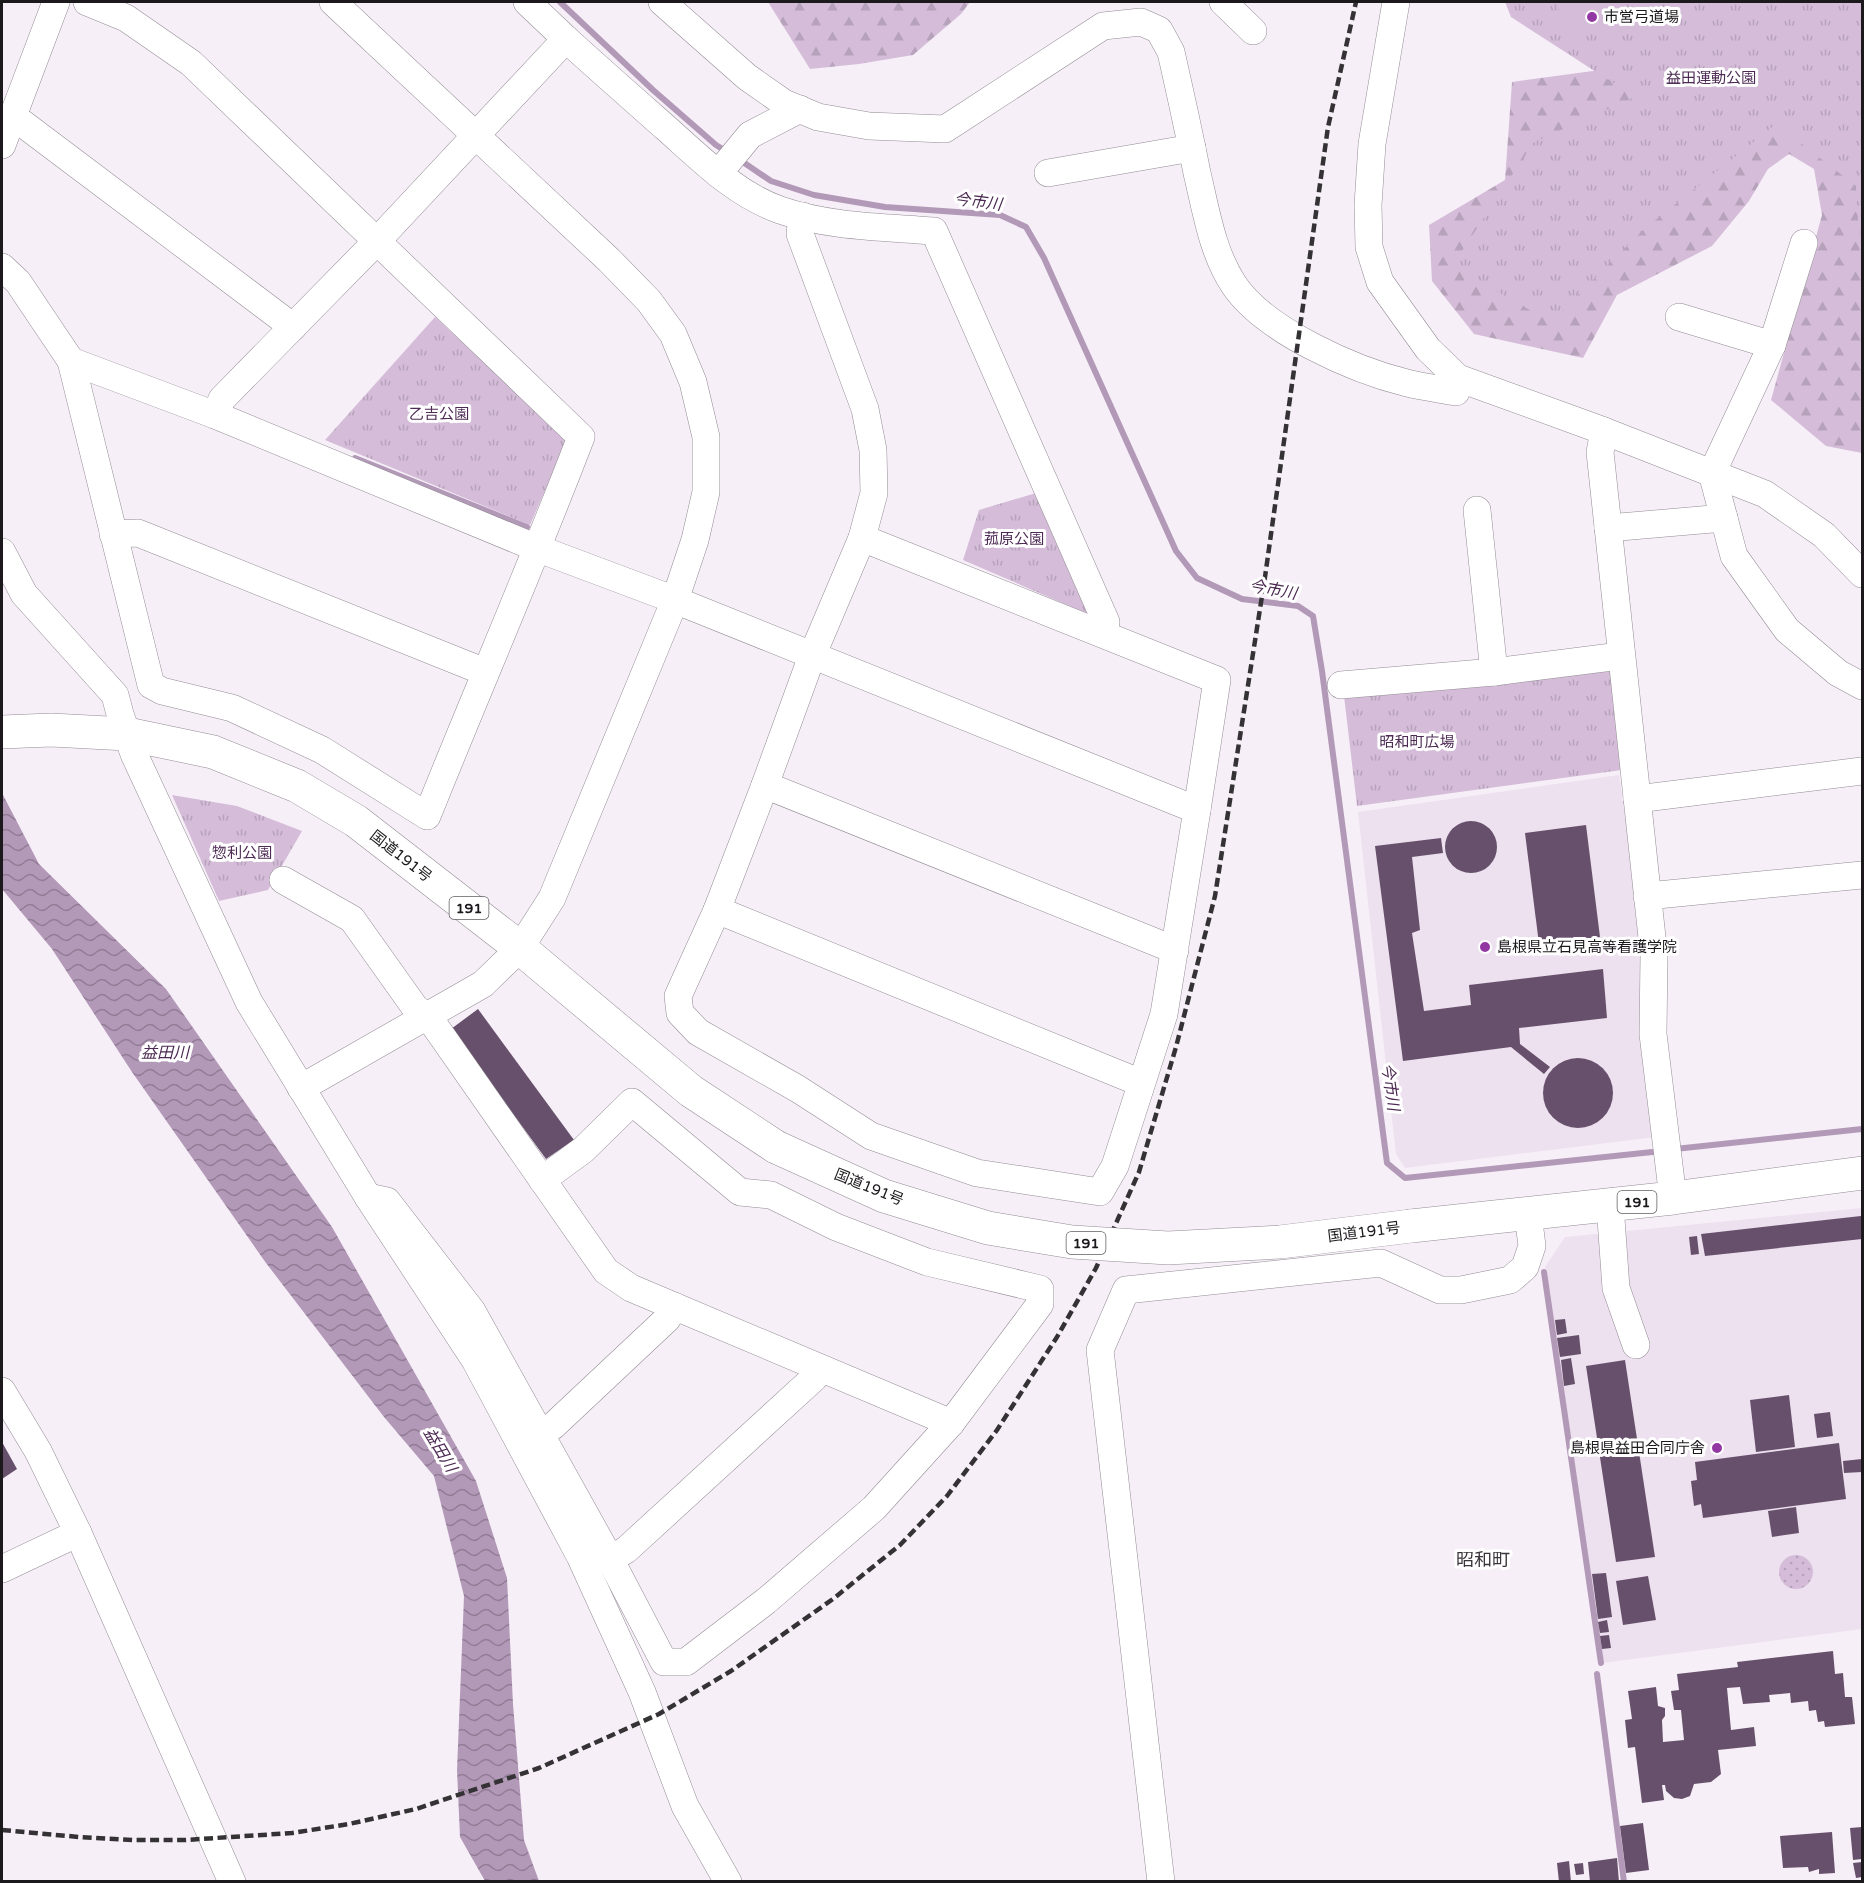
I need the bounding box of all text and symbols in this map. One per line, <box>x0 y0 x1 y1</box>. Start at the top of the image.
place label: 市営弓道場 <box>1604 8 1679 26</box>
marker: 市営弓道場 <box>1585 10 1599 24</box>
park label: 益田運動公園 <box>1666 69 1756 87</box>
water label: 今市川 <box>953 189 1005 215</box>
park label: 乙吉公園 <box>409 405 469 423</box>
park label: 菰原公園 <box>984 530 1044 548</box>
water label: 今市川 <box>1248 576 1300 604</box>
park label: 昭和町広場 <box>1379 733 1455 751</box>
street label: 国道191号 <box>367 826 435 886</box>
park label: 惣利公園 <box>212 844 272 862</box>
road number: 191 <box>450 897 488 919</box>
place label: 島根県立石見高等看護学院 <box>1497 938 1677 956</box>
marker: 島根県立石見高等看護学院 <box>1478 940 1492 954</box>
water label: 益田川 <box>141 1043 191 1063</box>
water label: 今市川 <box>1377 1062 1404 1114</box>
street label: 国道191号 <box>832 1165 906 1209</box>
road number: 191 <box>1618 1191 1656 1213</box>
street label: 国道191号 <box>1327 1219 1401 1245</box>
road number: 191 <box>1066 1232 1106 1254</box>
water label: 益田川 <box>419 1424 462 1477</box>
place label: 島根県益田合同庁舎 <box>1570 1439 1705 1457</box>
marker: 島根県益田合同庁舎 <box>1710 1441 1724 1455</box>
district label: 昭和町 <box>1456 1549 1510 1571</box>

